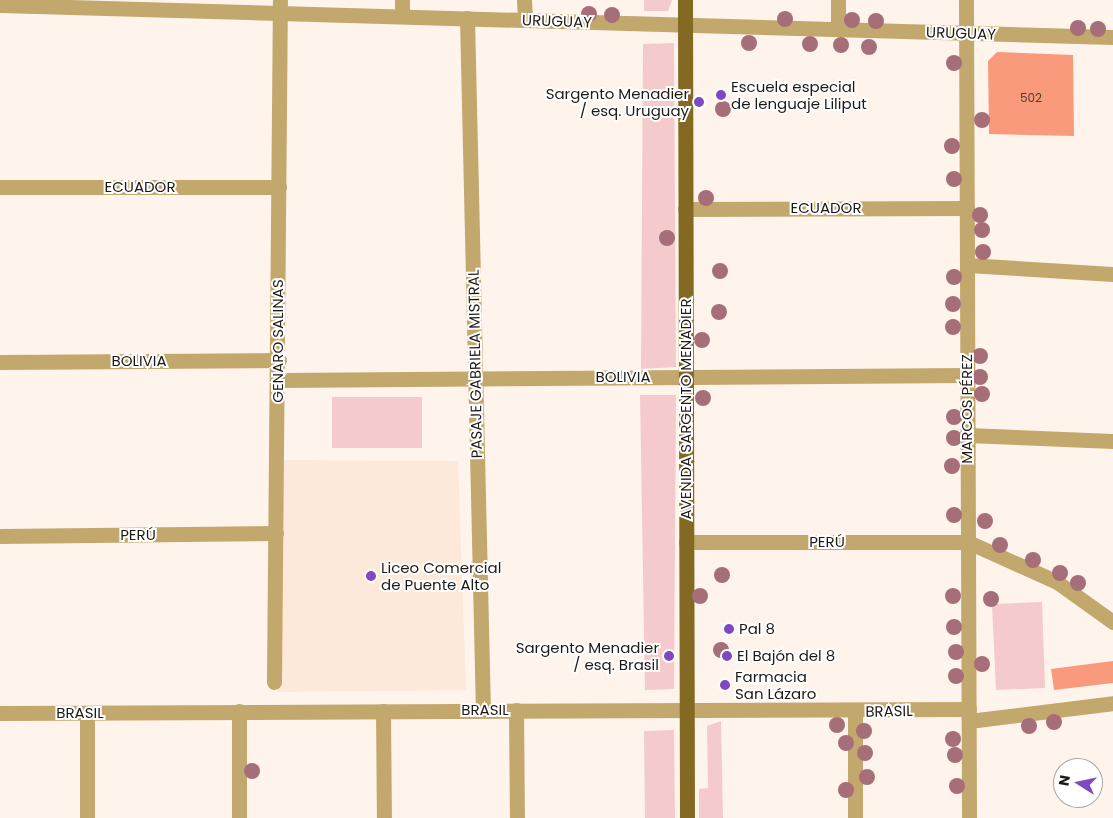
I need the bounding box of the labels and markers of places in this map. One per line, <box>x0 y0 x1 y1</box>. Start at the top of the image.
place label: Escuela especial de lenguaje Liliput <box>731 77 867 112</box>
place label: Sargento Menadier / esq. Uruguay <box>546 84 689 119</box>
marker: Escuela especial de lenguaje Liliput <box>715 89 727 101</box>
marker: Sargento Menadier / esq. Uruguay <box>693 96 705 108</box>
place label: Liceo Comercial de Puente Alto <box>381 558 501 593</box>
marker: Liceo Comercial de Puente Alto <box>365 570 377 582</box>
place label: Pal 8 <box>739 620 775 638</box>
marker: Pal 8 <box>723 623 735 635</box>
place label: Sargento Menadier / esq. Brasil <box>516 638 659 673</box>
place label: El Bajón del 8 <box>737 647 835 665</box>
marker: Sargento Menadier / esq. Brasil <box>663 650 675 662</box>
marker: El Bajón del 8 <box>721 650 733 662</box>
place label: Farmacia San Lázaro <box>735 667 816 702</box>
marker: Farmacia San Lázaro <box>719 679 731 691</box>

